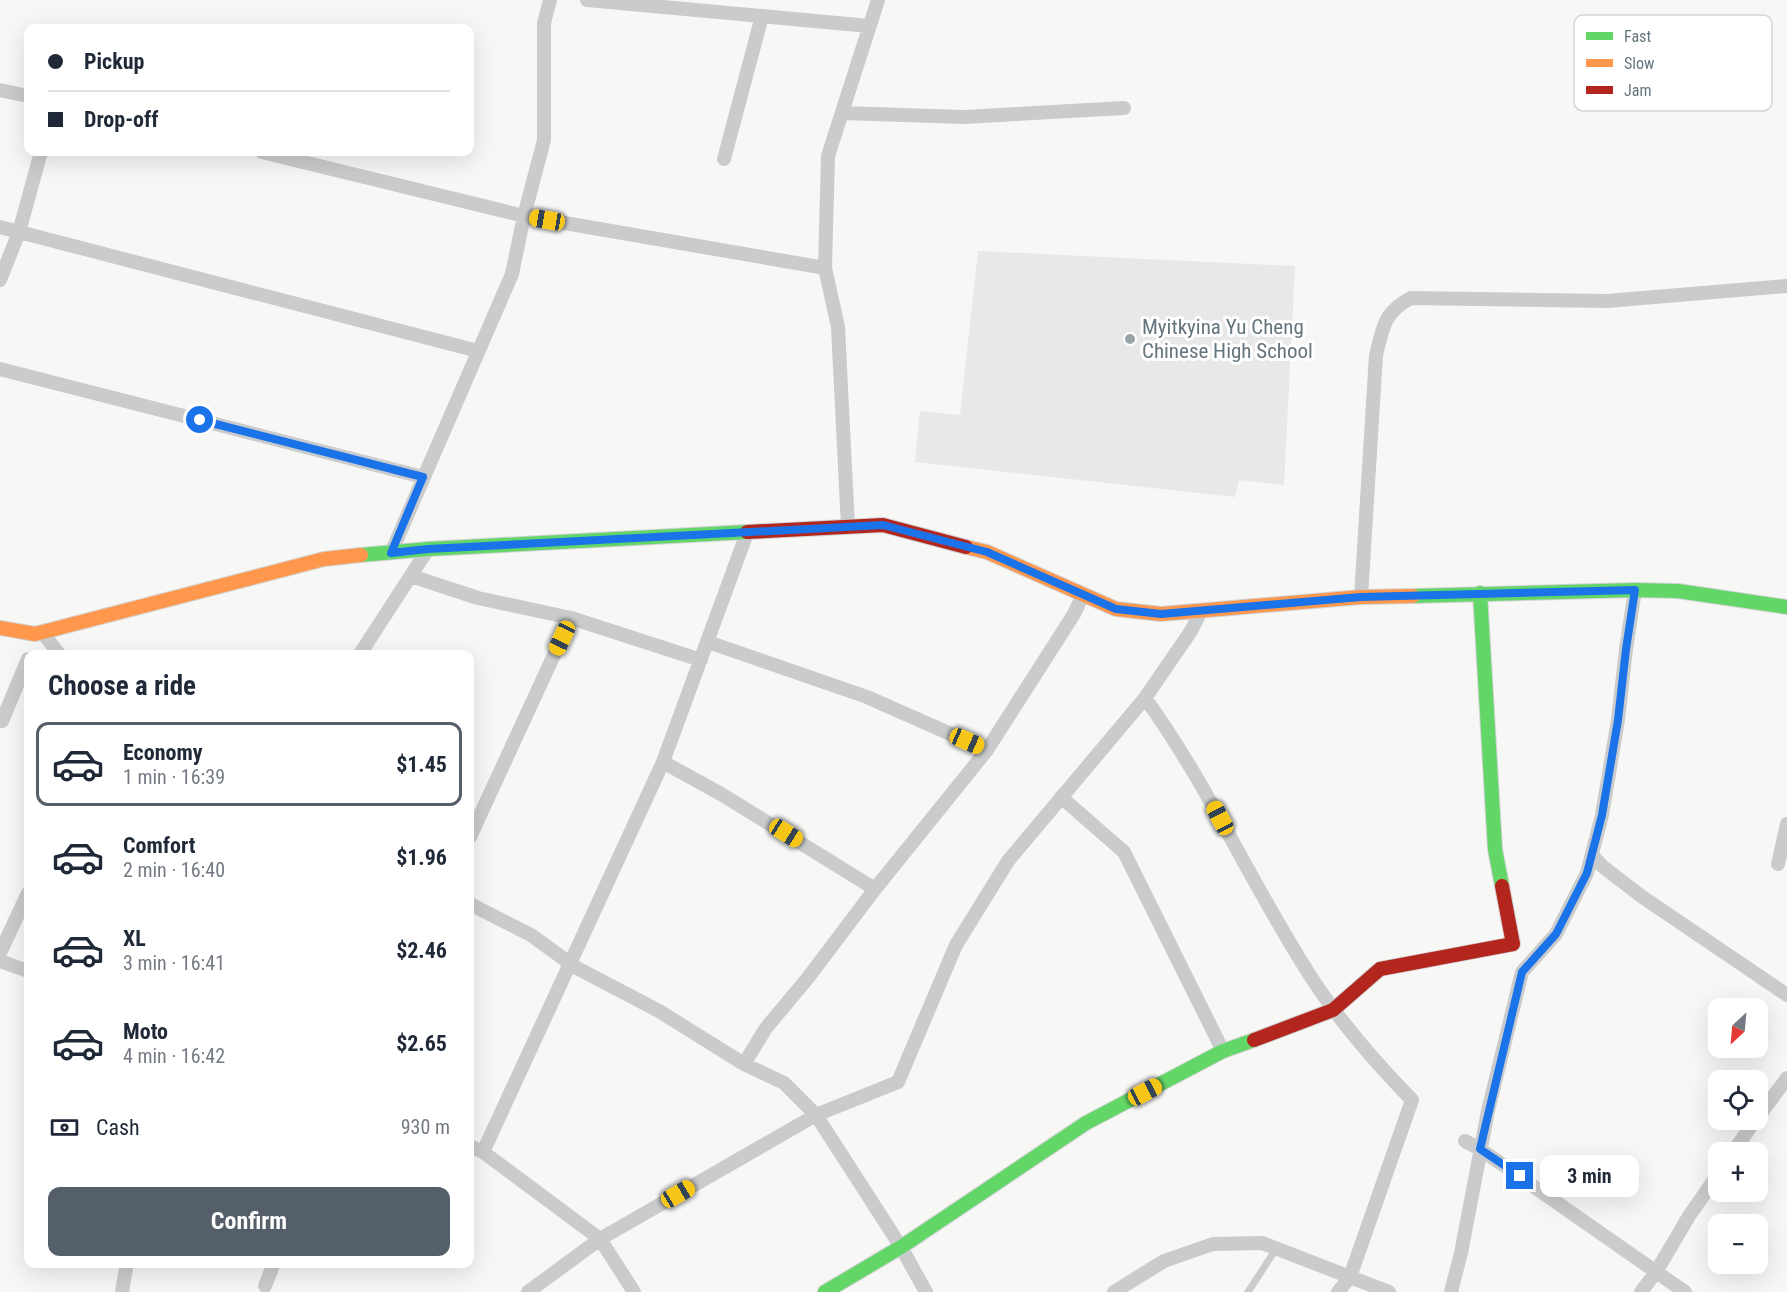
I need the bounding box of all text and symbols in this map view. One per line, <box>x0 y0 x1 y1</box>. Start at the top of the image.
legend <box>1574 15 1772 111</box>
text: Fast <box>1624 27 1651 46</box>
text: Pickup <box>84 49 144 74</box>
text: Slow <box>1624 54 1654 73</box>
text: Jam <box>1624 81 1651 100</box>
text: Drop-off <box>84 107 158 132</box>
car <box>528 208 566 232</box>
place label: Myitkyina Yu Cheng Chinese High School <box>1142 315 1313 363</box>
marker: Myitkyina Yu Cheng Chinese High School <box>1123 332 1137 346</box>
route start <box>186 406 213 433</box>
car <box>546 618 578 658</box>
text: Choose a ride <box>48 670 196 702</box>
car <box>947 725 987 757</box>
icon: car <box>51 737 105 791</box>
text: Economy <box>123 740 203 765</box>
text: $1.45 <box>396 752 447 777</box>
text: 1 min · 16:39 <box>123 765 225 789</box>
car <box>1204 798 1236 838</box>
car <box>766 816 806 850</box>
icon: car <box>51 830 105 884</box>
text: Comfort <box>123 833 196 858</box>
text: $1.96 <box>396 845 447 870</box>
text: 2 min · 16:40 <box>123 858 225 882</box>
icon: car <box>51 923 105 977</box>
text: XL <box>123 926 146 951</box>
text: $2.46 <box>396 938 447 963</box>
text: 3 min · 16:41 <box>123 951 225 975</box>
north arrow <box>1708 998 1768 1058</box>
map controls <box>1708 998 1768 1274</box>
icon: car <box>51 1016 105 1070</box>
text: Moto <box>123 1019 168 1044</box>
text: $2.65 <box>396 1031 447 1056</box>
text: 4 min · 16:42 <box>123 1044 225 1068</box>
button: locate <box>1708 1070 1768 1130</box>
car <box>1125 1076 1165 1108</box>
icon: cash <box>48 1111 81 1144</box>
text: Cash <box>96 1115 140 1140</box>
text: 930 m <box>401 1115 450 1139</box>
button: + <box>1708 1142 1768 1202</box>
callout: 3 min <box>1541 1155 1640 1197</box>
route end <box>1506 1162 1533 1189</box>
text: 3 min <box>1567 1164 1612 1188</box>
car <box>658 1177 698 1211</box>
button: Confirm <box>48 1187 450 1256</box>
button: − <box>1708 1214 1768 1274</box>

